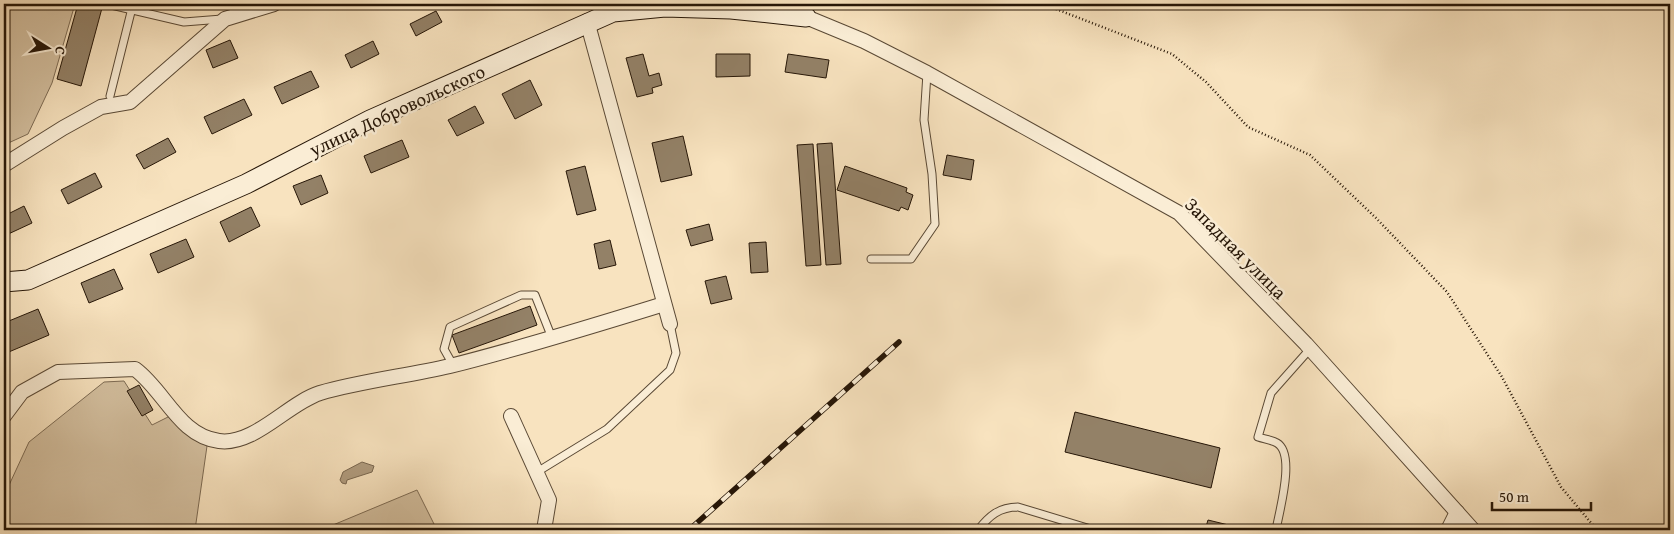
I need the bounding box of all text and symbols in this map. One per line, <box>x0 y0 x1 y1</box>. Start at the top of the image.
north arrow <box>22 22 72 72</box>
text: С <box>50 45 71 56</box>
street label: улица Добровольского <box>304 57 490 164</box>
street label: Западная улица <box>1179 191 1293 305</box>
scale bar <box>1492 479 1590 511</box>
text: 50 m <box>1499 486 1530 507</box>

